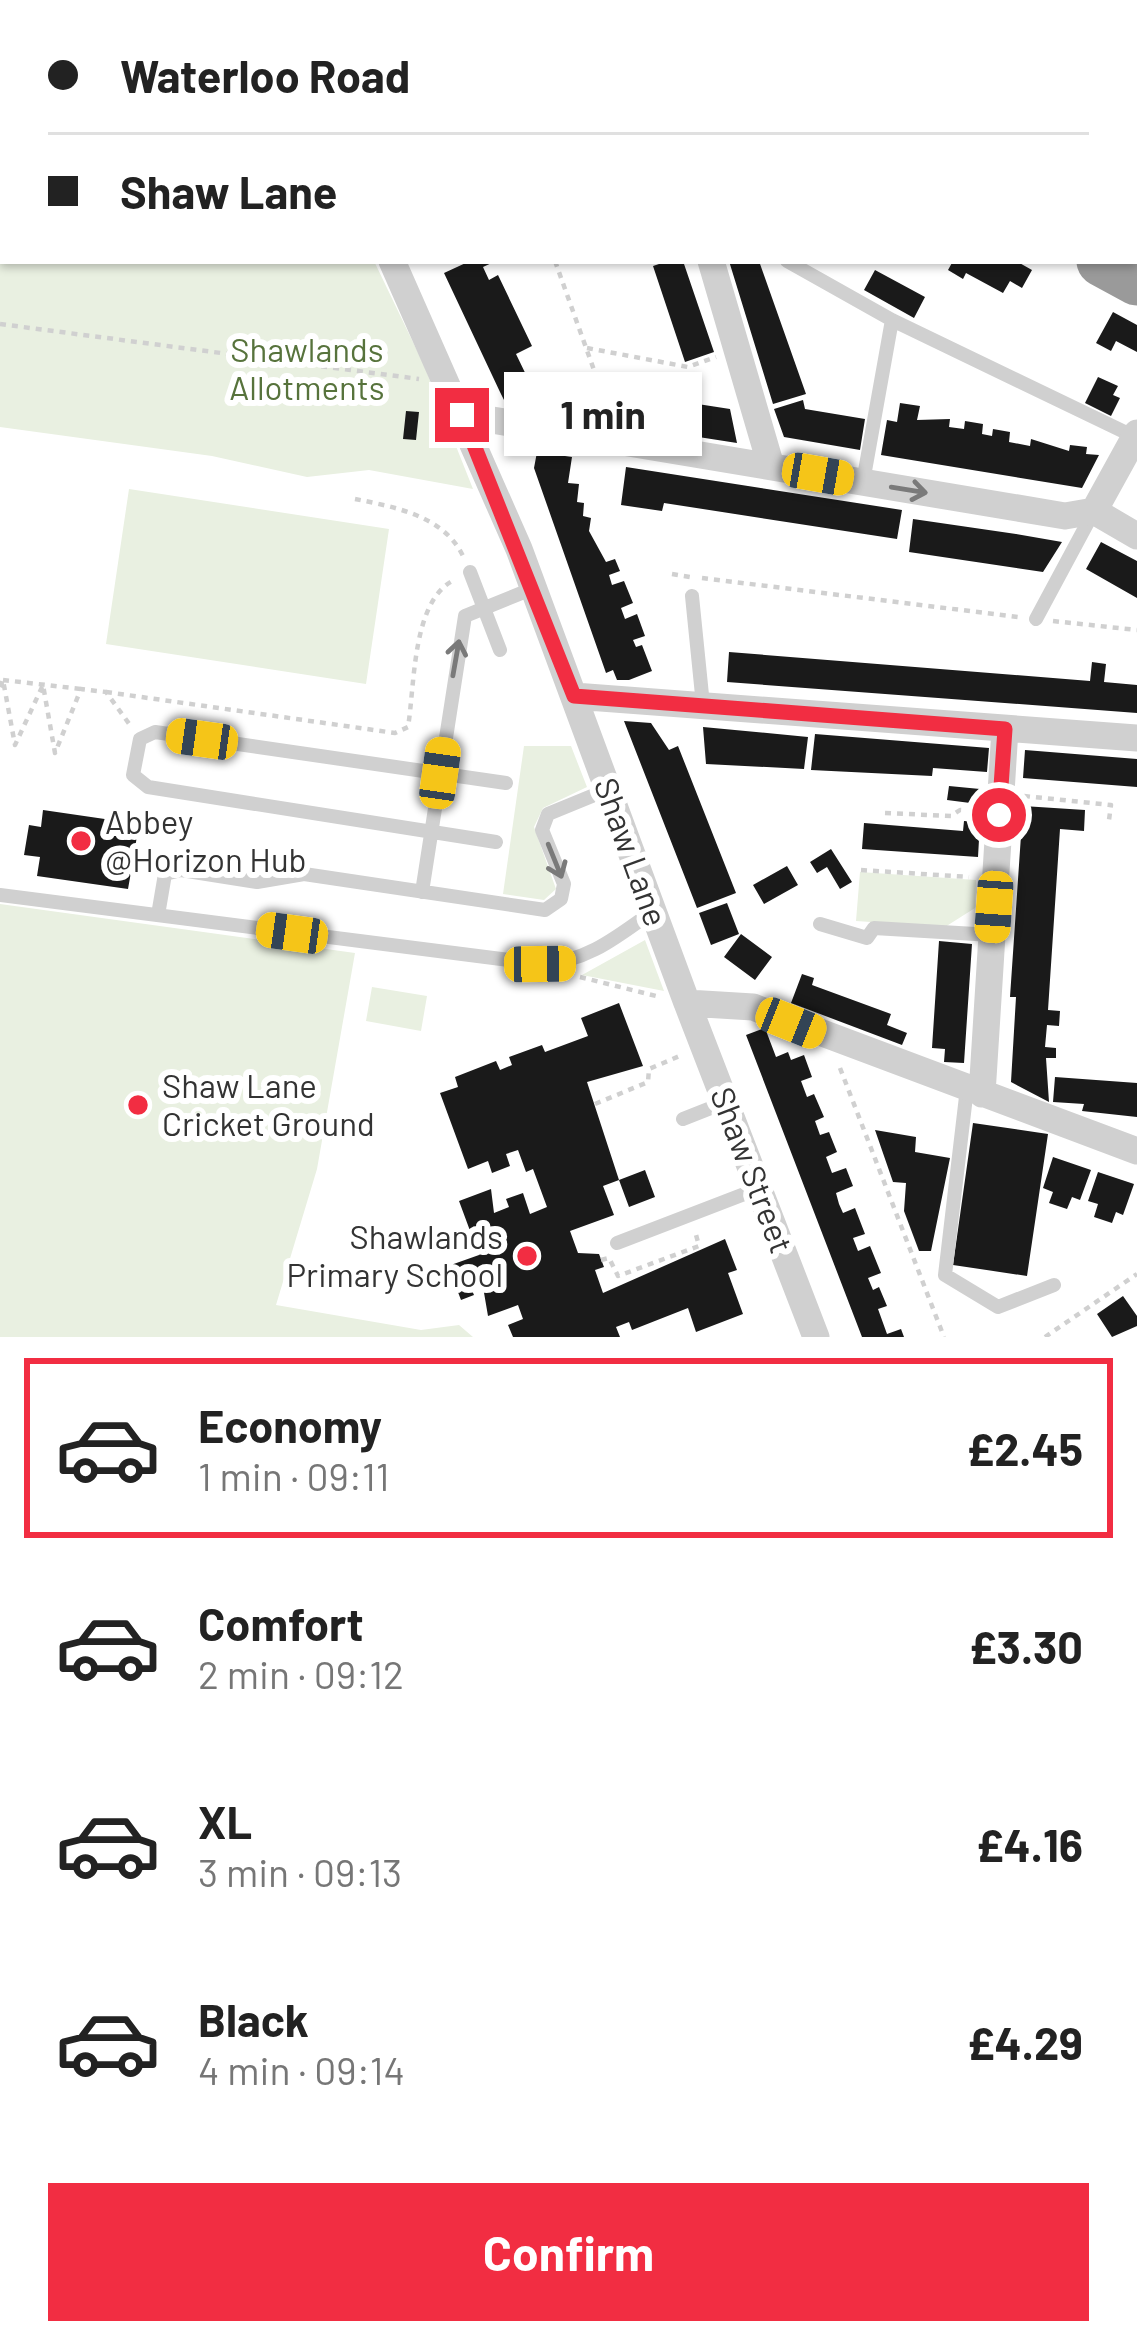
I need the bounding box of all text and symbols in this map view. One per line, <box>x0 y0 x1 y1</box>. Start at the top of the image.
text: Waterloo Road <box>120 48 410 102</box>
text: Shaw Lane <box>120 164 337 218</box>
park label: Shawlands Allotments <box>229 329 385 407</box>
callout: 1 min <box>504 373 702 457</box>
route end <box>435 388 489 442</box>
text: 1 min <box>560 390 646 437</box>
car <box>779 450 857 498</box>
one-way arrow <box>889 479 928 502</box>
one-way arrow <box>446 639 469 678</box>
car <box>164 716 240 762</box>
car <box>417 735 463 811</box>
street label: Shaw Lane <box>587 772 677 931</box>
route start <box>972 788 1026 842</box>
place label: Abbey @Horizon Hub <box>105 801 307 879</box>
marker: Abbey @Horizon Hub <box>68 828 94 854</box>
one-way arrow <box>546 842 567 879</box>
car <box>974 870 1014 944</box>
car <box>254 910 330 956</box>
car <box>504 945 576 983</box>
car <box>751 993 831 1053</box>
place label: Shaw Lane Cricket Ground <box>162 1065 375 1143</box>
street label: Shaw Street <box>703 1081 803 1258</box>
marker: Shaw Lane Cricket Ground <box>125 1092 151 1118</box>
place label: Shawlands Primary School <box>287 1216 503 1294</box>
marker: Shawlands Primary School <box>514 1243 540 1269</box>
icon: car <box>54 1394 162 1502</box>
text: Economy <box>198 1398 382 1452</box>
text: £2.45 <box>967 1421 1083 1475</box>
text: 1 min · 09:11 <box>198 1452 389 1499</box>
icon: car <box>54 1592 162 1700</box>
text: Comfort <box>198 1596 364 1650</box>
text: £3.30 <box>969 1619 1083 1673</box>
text: 2 min · 09:12 <box>198 1650 404 1697</box>
icon: car <box>54 1790 162 1898</box>
text: XL <box>198 1794 252 1848</box>
text: £4.16 <box>976 1817 1083 1871</box>
text: 3 min · 09:13 <box>198 1848 402 1895</box>
icon: car <box>54 1988 162 2096</box>
text: Black <box>198 1992 309 2046</box>
text: £4.29 <box>967 2015 1083 2069</box>
text: 4 min · 09:14 <box>198 2046 405 2093</box>
button: Confirm <box>48 2183 1089 2321</box>

